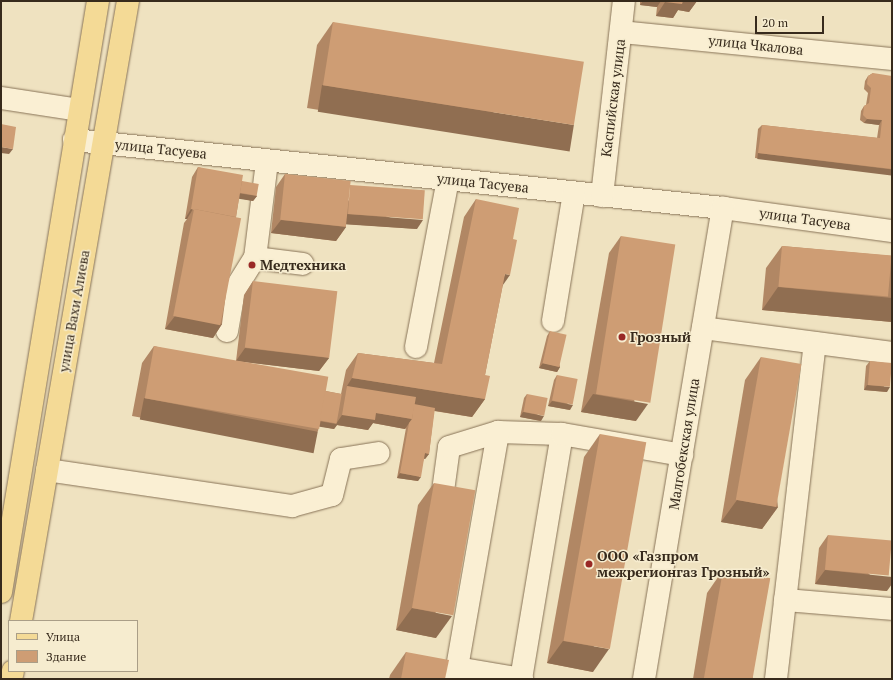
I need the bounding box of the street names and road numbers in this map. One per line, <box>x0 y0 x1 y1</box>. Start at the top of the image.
street label: улица Чкалова <box>708 32 804 58</box>
street label: Каспийская улица <box>597 38 629 158</box>
street label: улица Тасуева <box>114 136 208 162</box>
street label: улица Тасуева <box>436 170 530 196</box>
street label: улица Тасуева <box>758 204 852 234</box>
street label: улица Вахи Алиева <box>55 248 93 374</box>
street label: Малгобекская улица <box>665 377 703 511</box>

